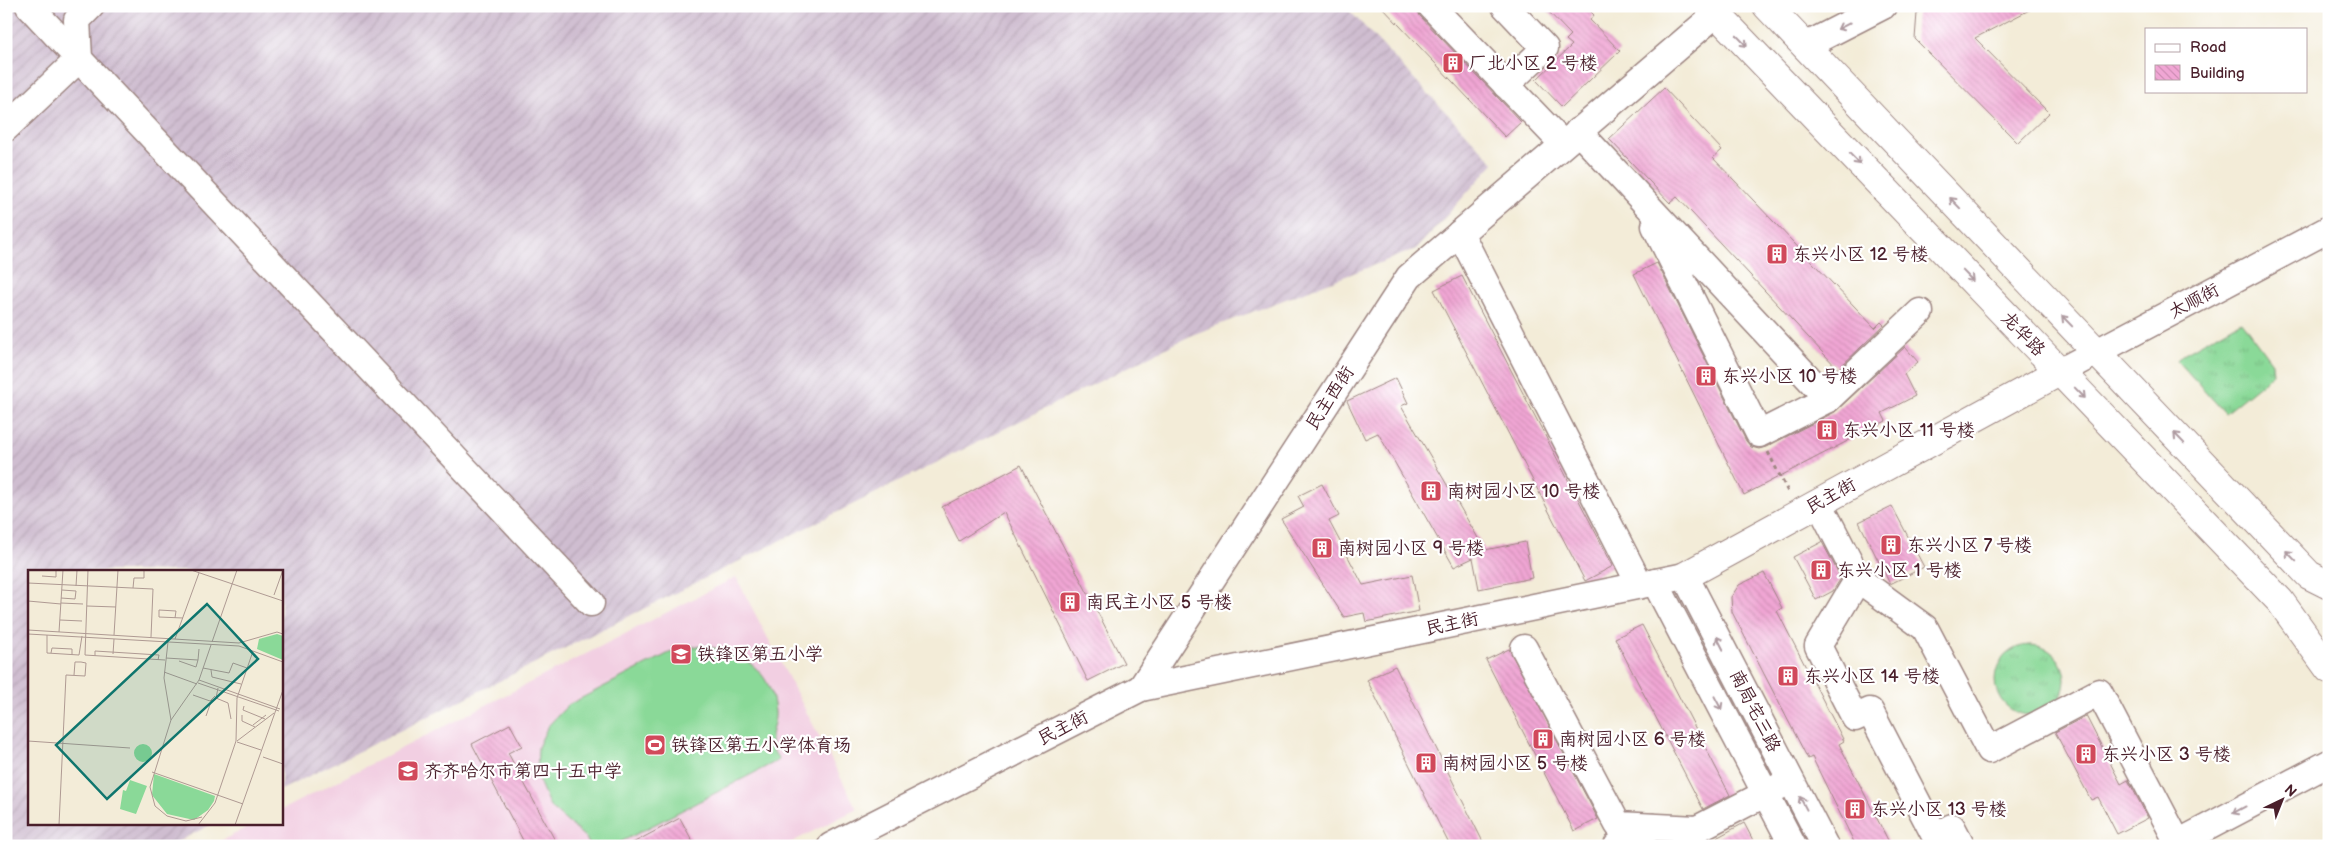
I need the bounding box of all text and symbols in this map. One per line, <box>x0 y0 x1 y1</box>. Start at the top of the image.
one-way arrow <box>1837 22 1852 31</box>
legend <box>2145 28 2308 92</box>
one-way arrow <box>1736 35 1748 47</box>
text: Road <box>2190 38 2226 57</box>
building icon: 厂北小区 2 号楼 <box>1441 51 1465 75</box>
place label: 厂北小区 2 号楼 <box>1469 53 1597 74</box>
text: Building <box>2190 64 2245 83</box>
one-way arrow <box>1849 152 1861 165</box>
one-way arrow <box>1949 196 1961 209</box>
building icon: 东兴小区 12 号楼 <box>1765 242 1789 266</box>
place label: 东兴小区 12 号楼 <box>1793 244 1928 265</box>
one-way arrow <box>1962 270 1974 282</box>
street label: 太顺街 <box>2165 279 2223 323</box>
street label: 龙华路 <box>1997 307 2049 361</box>
one-way arrow <box>2061 314 2073 327</box>
street label: 民主西街 <box>1302 362 1358 434</box>
building icon: 东兴小区 10 号楼 <box>1694 364 1718 388</box>
place label: 东兴小区 10 号楼 <box>1722 366 1857 387</box>
one-way arrow <box>2074 387 2086 399</box>
building icon: 东兴小区 11 号楼 <box>1815 418 1839 442</box>
place label: 东兴小区 11 号楼 <box>1843 420 1975 441</box>
one-way arrow <box>2173 432 2185 445</box>
street label: 民主街 <box>1802 474 1860 518</box>
building icon: 南树园小区 10 号楼 <box>1419 479 1443 503</box>
place label: 南树园小区 10 号楼 <box>1447 481 1600 502</box>
building icon: 东兴小区 7 号楼 <box>1879 533 1903 557</box>
place label: 东兴小区 7 号楼 <box>1907 535 2032 556</box>
building icon: 南树园小区 9 号楼 <box>1310 536 1334 560</box>
place label: 南树园小区 9 号楼 <box>1338 538 1484 559</box>
one-way arrow <box>2285 550 2297 562</box>
building icon: 东兴小区 1 号楼 <box>1809 558 1833 582</box>
place label: 东兴小区 1 号楼 <box>1837 560 1962 581</box>
inset map <box>28 570 282 824</box>
building icon: 南民主小区 5 号楼 <box>1058 590 1082 614</box>
place label: 南民主小区 5 号楼 <box>1086 592 1232 613</box>
street label: 民主街 <box>1423 608 1481 640</box>
one-way arrow <box>1715 636 1724 651</box>
school or university icon: 铁锋区第五小学 <box>669 642 693 666</box>
place label: 铁锋区第五小学 <box>697 644 823 665</box>
building icon: 东兴小区 14 号楼 <box>1776 664 1800 688</box>
street label: 南局宅三路 <box>1725 666 1785 756</box>
place label: 东兴小区 14 号楼 <box>1804 666 1940 687</box>
one-way arrow <box>1714 695 1723 710</box>
street label: 民主街 <box>1034 706 1092 750</box>
building icon: 南树园小区 6 号楼 <box>1531 727 1555 751</box>
place label: 南树园小区 6 号楼 <box>1559 729 1706 750</box>
sports icon: 铁锋区第五小学体育场 <box>643 733 667 757</box>
place label: 铁锋区第五小学体育场 <box>671 735 851 756</box>
building icon: 东兴小区 3 号楼 <box>2074 742 2098 766</box>
place label: 东兴小区 3 号楼 <box>2102 744 2231 765</box>
building icon: 南树园小区 5 号楼 <box>1414 751 1438 775</box>
place label: 南树园小区 5 号楼 <box>1442 753 1588 774</box>
school or university icon: 齐齐哈尔市第四十五中学 <box>396 759 420 783</box>
place label: 齐齐哈尔市第四十五中学 <box>424 761 622 782</box>
north arrow <box>2258 774 2308 824</box>
text: N <box>2281 781 2300 801</box>
one-way arrow <box>1798 795 1808 810</box>
building icon: 东兴小区 13 号楼 <box>1843 797 1867 821</box>
place label: 东兴小区 13 号楼 <box>1871 799 2007 820</box>
one-way arrow <box>2232 805 2247 815</box>

